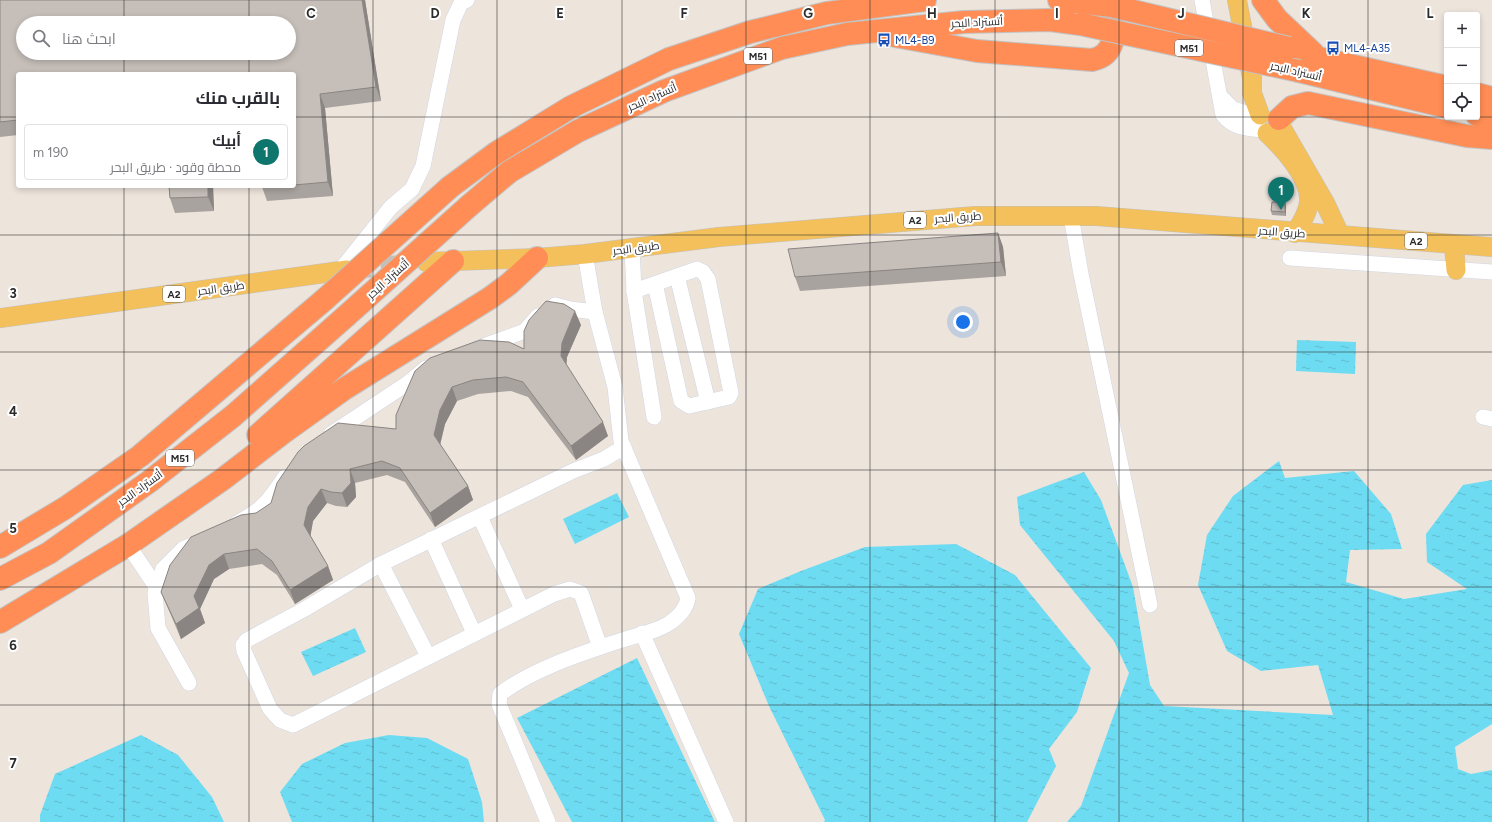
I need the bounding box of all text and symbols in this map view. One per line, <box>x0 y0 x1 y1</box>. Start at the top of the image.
text: C <box>306 6 316 21</box>
text: D <box>430 6 440 21</box>
text: E <box>556 6 564 21</box>
text: F <box>680 6 688 21</box>
text: G <box>803 6 813 21</box>
text: H <box>927 6 937 21</box>
text: I <box>1055 6 1059 21</box>
text: J <box>1177 6 1185 21</box>
text: K <box>1302 6 1311 21</box>
text: L <box>1427 6 1434 21</box>
map controls <box>1444 12 1480 120</box>
button: + <box>1444 12 1480 48</box>
street label: أتستراد البحر <box>950 14 1003 30</box>
search box <box>16 16 296 60</box>
icon: search <box>30 27 52 49</box>
text: ابحث هنا <box>62 30 116 48</box>
bus stop icon: ML4-B9 <box>876 32 892 48</box>
place label: ML4-B9 <box>895 34 934 47</box>
road number: M51 <box>1175 40 1203 56</box>
bus stop icon: ML4-A35 <box>1325 40 1341 56</box>
place label: ML4-A35 <box>1344 42 1390 55</box>
road number: M51 <box>744 48 772 64</box>
button: − <box>1444 48 1480 84</box>
street label: أتستراد البحر <box>1268 58 1323 84</box>
street label: أتستراد البحر <box>624 80 679 114</box>
button: locate <box>1444 84 1480 120</box>
text: بالقرب منك <box>196 88 280 108</box>
text: أبيك <box>212 132 241 150</box>
text: 190 m <box>33 145 68 160</box>
text: 1 <box>263 145 269 160</box>
text: محطة وقود · طريق البحر <box>110 160 241 175</box>
pin: 1 <box>1268 177 1294 210</box>
street label: طريق البحر <box>933 209 982 226</box>
road number: A2 <box>904 212 926 228</box>
street label: طريق البحر <box>1257 224 1306 241</box>
road number: A2 <box>1405 233 1427 249</box>
street label: طريق البحر <box>611 239 660 258</box>
street label: أتستراد البحر <box>363 256 412 302</box>
street label: طريق البحر <box>196 279 245 298</box>
text: 3 <box>9 286 17 301</box>
road number: A2 <box>163 286 185 302</box>
your location <box>953 312 973 332</box>
text: 4 <box>9 404 17 419</box>
road number: M51 <box>166 450 194 466</box>
street label: أتستراد البحر <box>114 467 165 510</box>
text: 5 <box>9 521 17 536</box>
text: 6 <box>9 638 17 653</box>
text: 7 <box>9 756 17 771</box>

